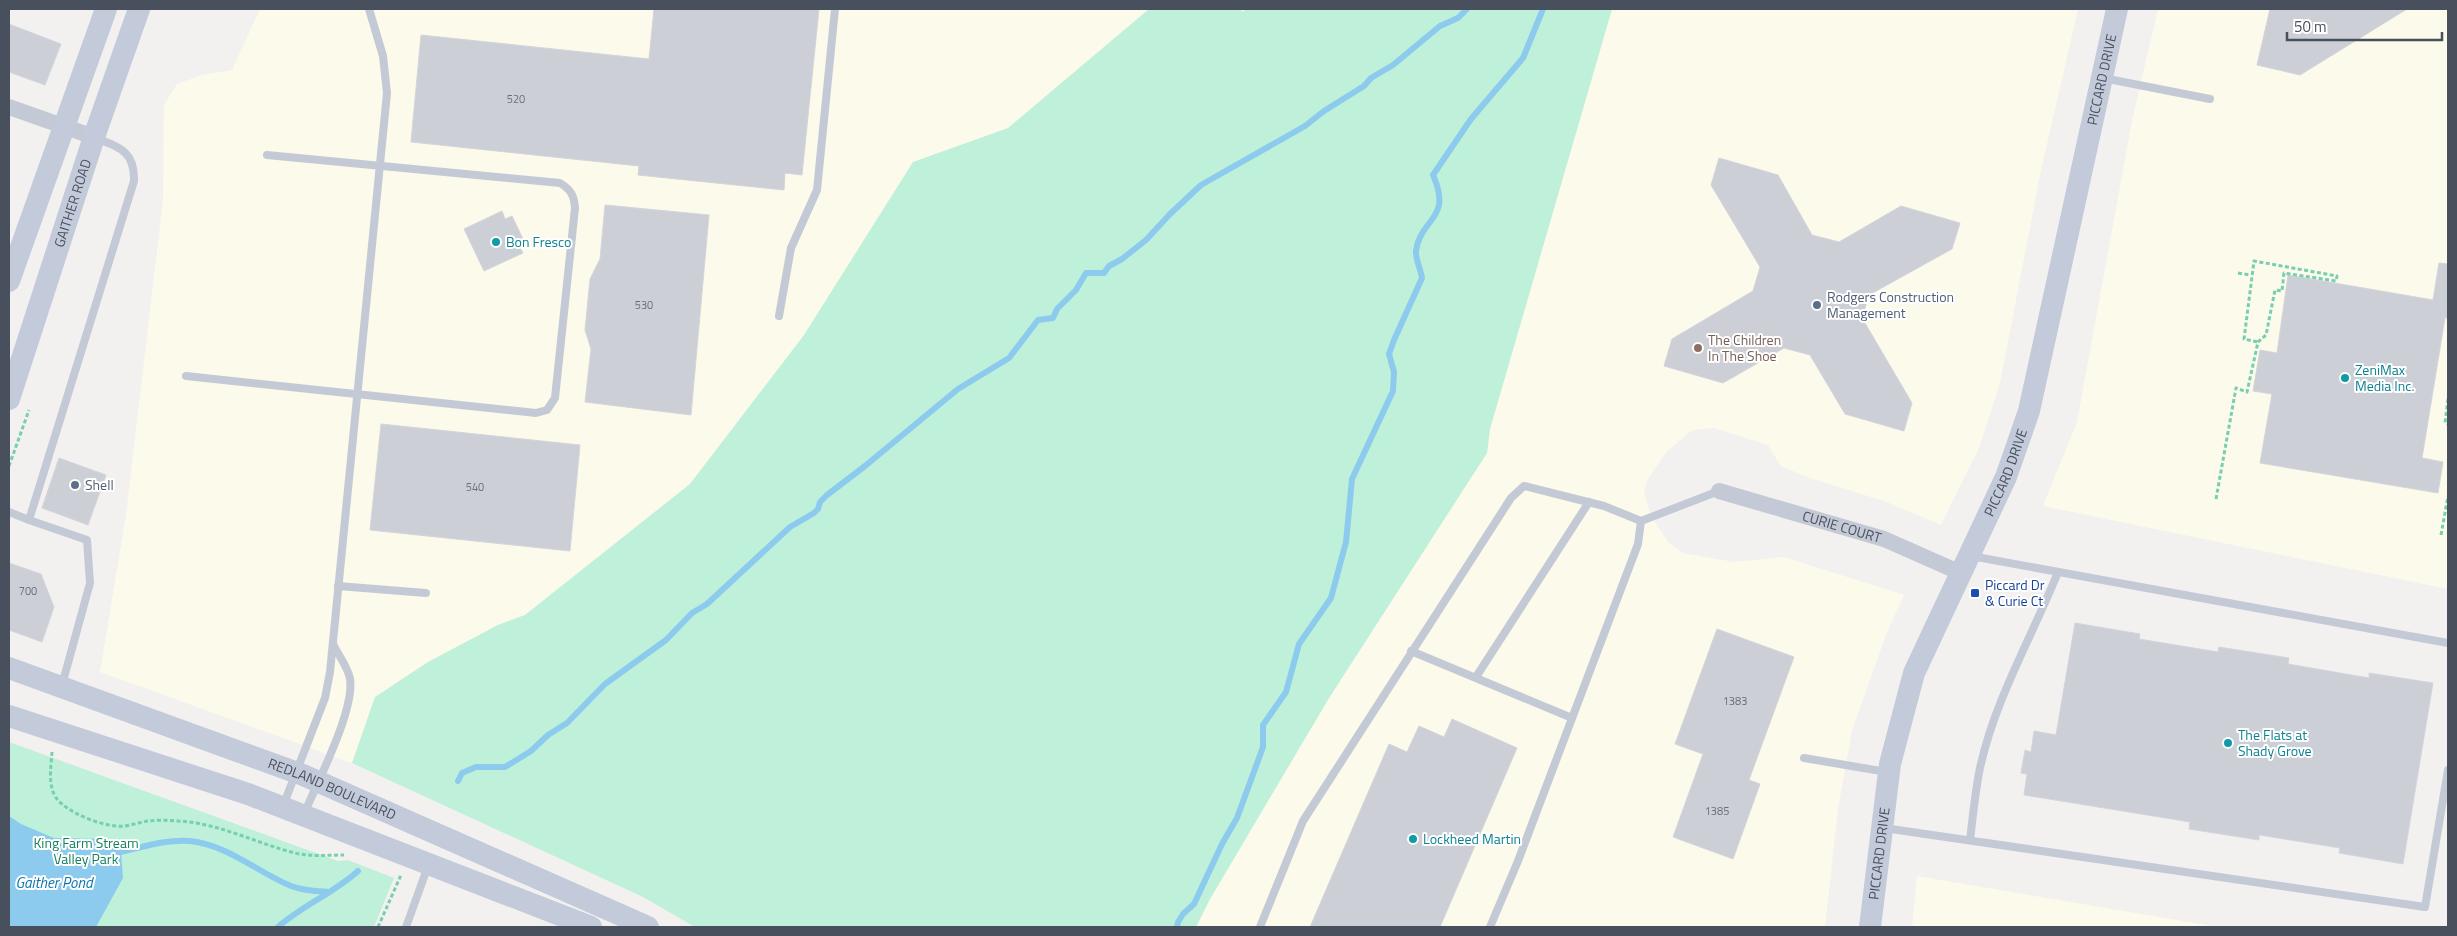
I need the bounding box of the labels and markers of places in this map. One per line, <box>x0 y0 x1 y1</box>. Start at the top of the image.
place label: Bon Fresco <box>506 231 571 252</box>
marker: Bon Fresco <box>490 236 502 248</box>
place label: Rodgers Construction Management <box>1827 286 1954 323</box>
marker: Rodgers Construction Management <box>1811 299 1823 311</box>
place label: The Children In The Shoe <box>1708 329 1781 366</box>
marker: The Children In The Shoe <box>1692 342 1704 354</box>
place label: ZeniMax Media Inc. <box>2355 359 2414 396</box>
marker: ZeniMax Media Inc. <box>2339 372 2351 384</box>
place label: Shell <box>85 474 114 495</box>
marker: Shell <box>69 479 81 491</box>
place label: Piccard Dr & Curie Ct <box>1985 574 2045 611</box>
marker: Piccard Dr & Curie Ct <box>1969 587 1981 599</box>
place label: The Flats at Shady Grove <box>2238 724 2312 761</box>
marker: The Flats at Shady Grove <box>2222 737 2234 749</box>
place label: Lockheed Martin <box>1423 828 1521 849</box>
marker: Lockheed Martin <box>1407 833 1419 845</box>

